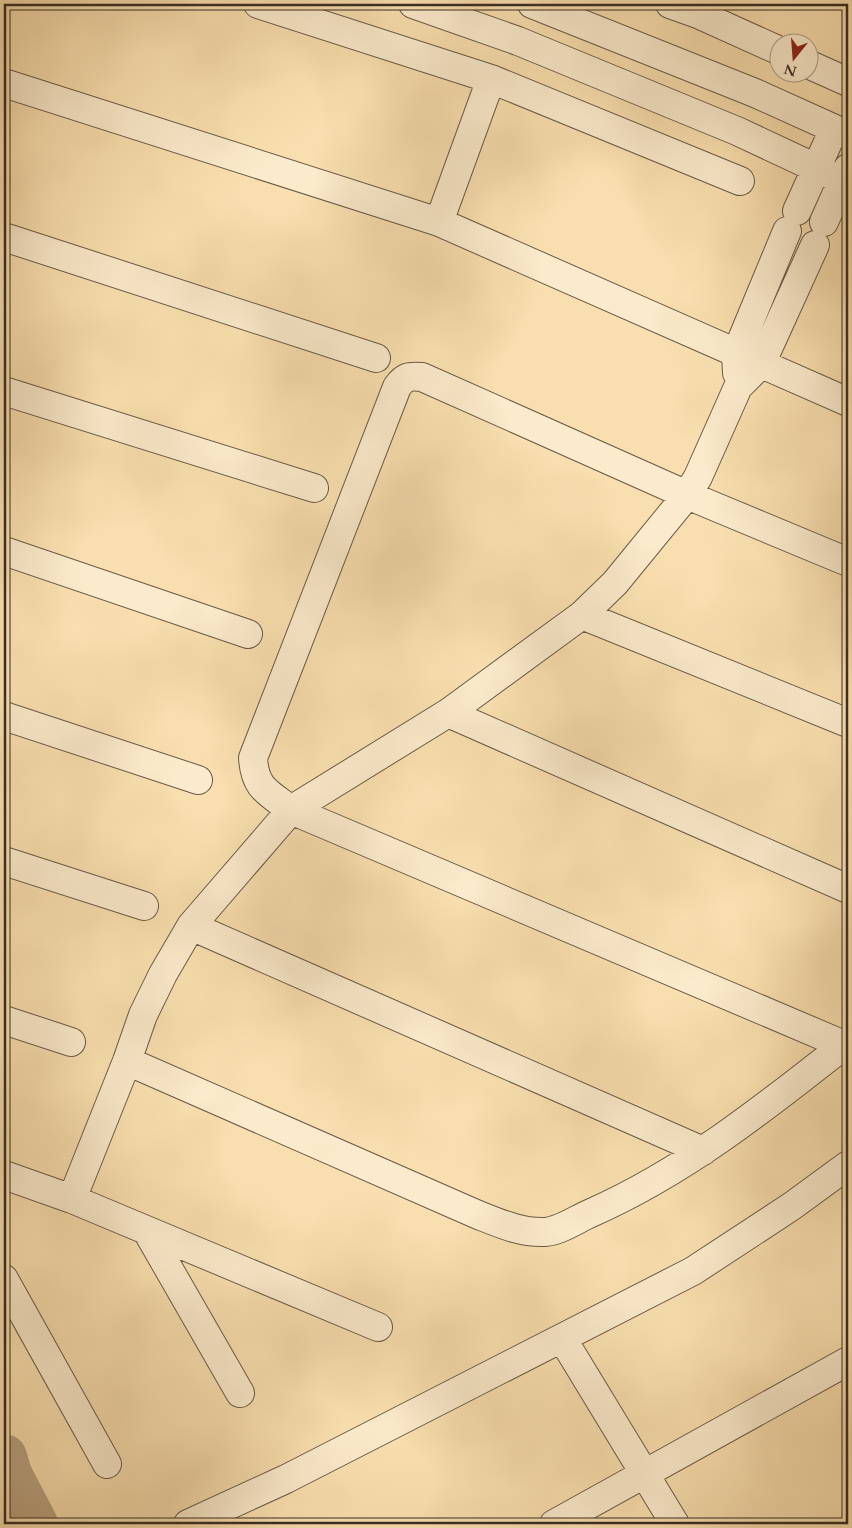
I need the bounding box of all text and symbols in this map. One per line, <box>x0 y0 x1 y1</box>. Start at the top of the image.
north arrow <box>770 32 820 82</box>
text: N <box>782 59 799 81</box>

